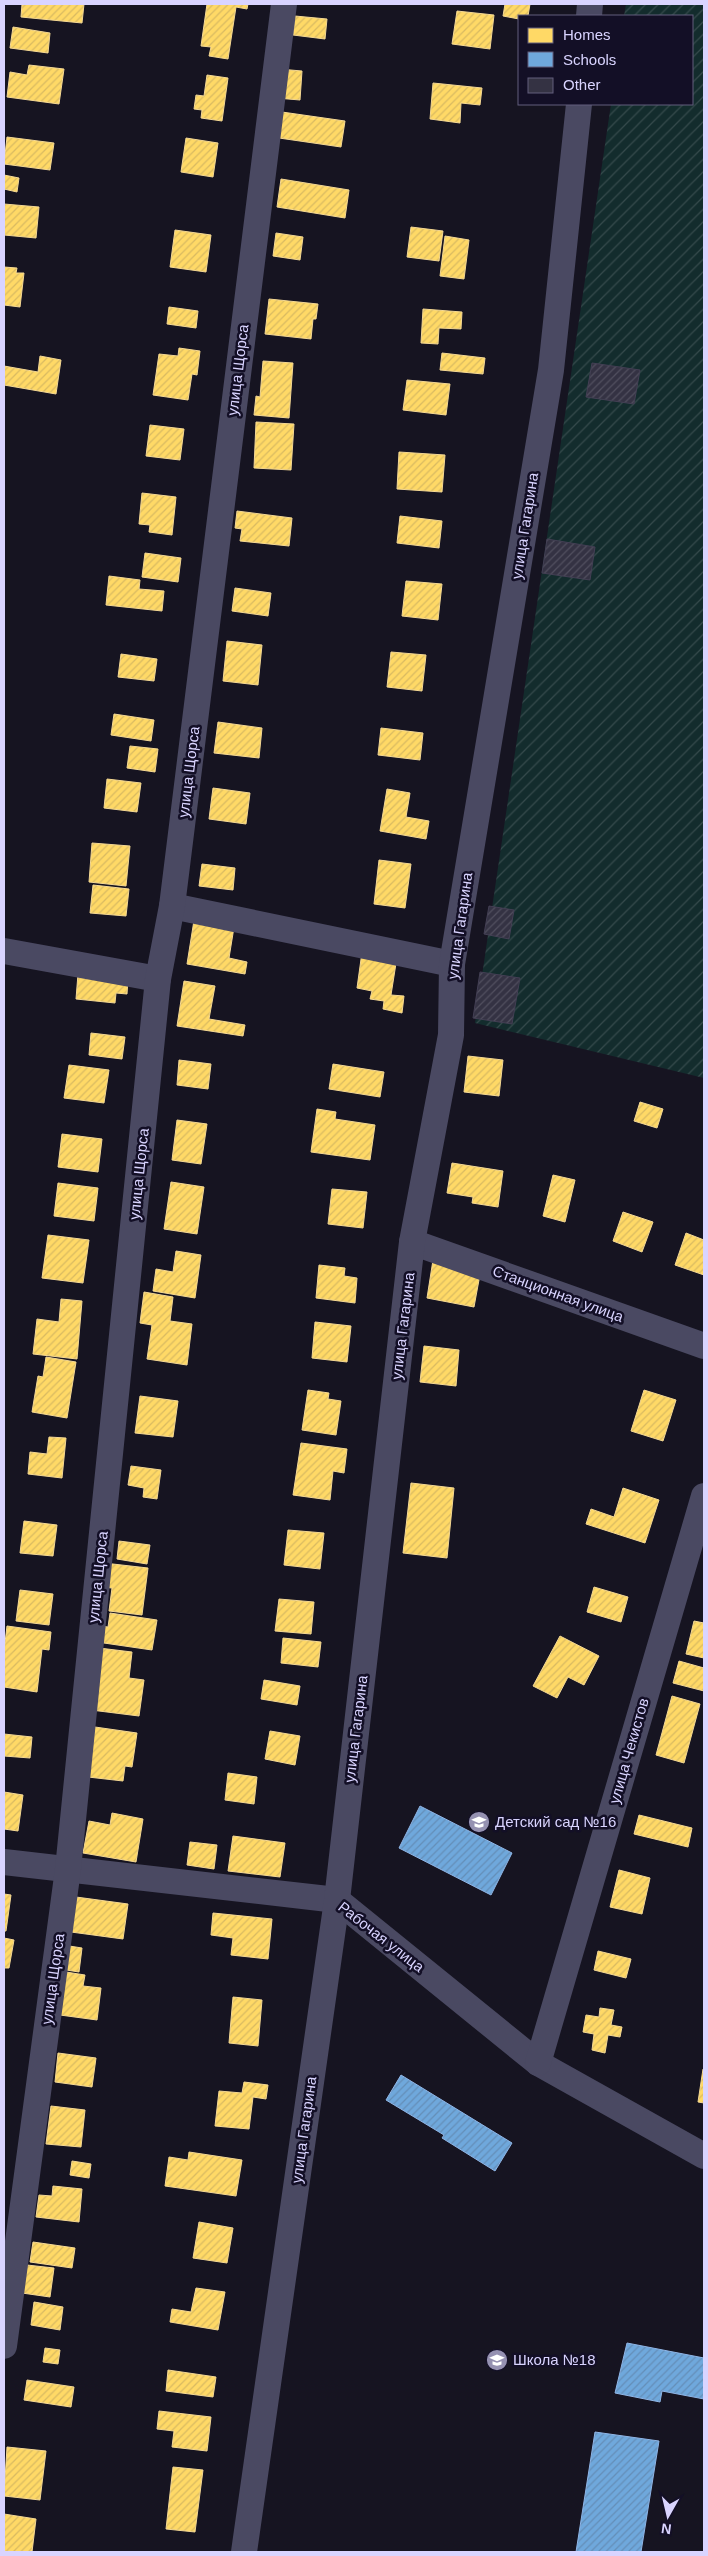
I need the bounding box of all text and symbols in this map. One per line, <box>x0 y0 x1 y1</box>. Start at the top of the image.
legend <box>518 15 693 105</box>
text: Homes <box>563 26 611 43</box>
text: Schools <box>563 51 616 68</box>
text: Other <box>563 76 601 93</box>
street label: улица Щорса <box>223 323 252 417</box>
street label: улица Гагарина <box>508 471 541 581</box>
street label: улица Щорса <box>174 725 203 819</box>
street label: улица Гагарина <box>444 871 476 981</box>
street label: улица Щорса <box>125 1127 152 1221</box>
street label: Станционная улица <box>490 1262 626 1325</box>
street label: улица Гагарина <box>387 1271 418 1381</box>
street label: улица Щорса <box>84 1530 111 1624</box>
street label: улица Гагарина <box>340 1674 371 1784</box>
street label: улица Чекистов <box>605 1696 652 1806</box>
school or university icon: Детский сад №16 <box>467 1810 491 1834</box>
place label: Детский сад №16 <box>495 1813 616 1830</box>
street label: Рабочая улица <box>335 1898 428 1976</box>
street label: улица Щорса <box>38 1932 67 2026</box>
street label: улица Гагарина <box>288 2075 320 2185</box>
school or university icon: Школа №18 <box>485 2348 509 2372</box>
place label: Школа №18 <box>513 2351 596 2368</box>
north arrow <box>643 2491 693 2541</box>
text: N <box>660 2520 672 2538</box>

